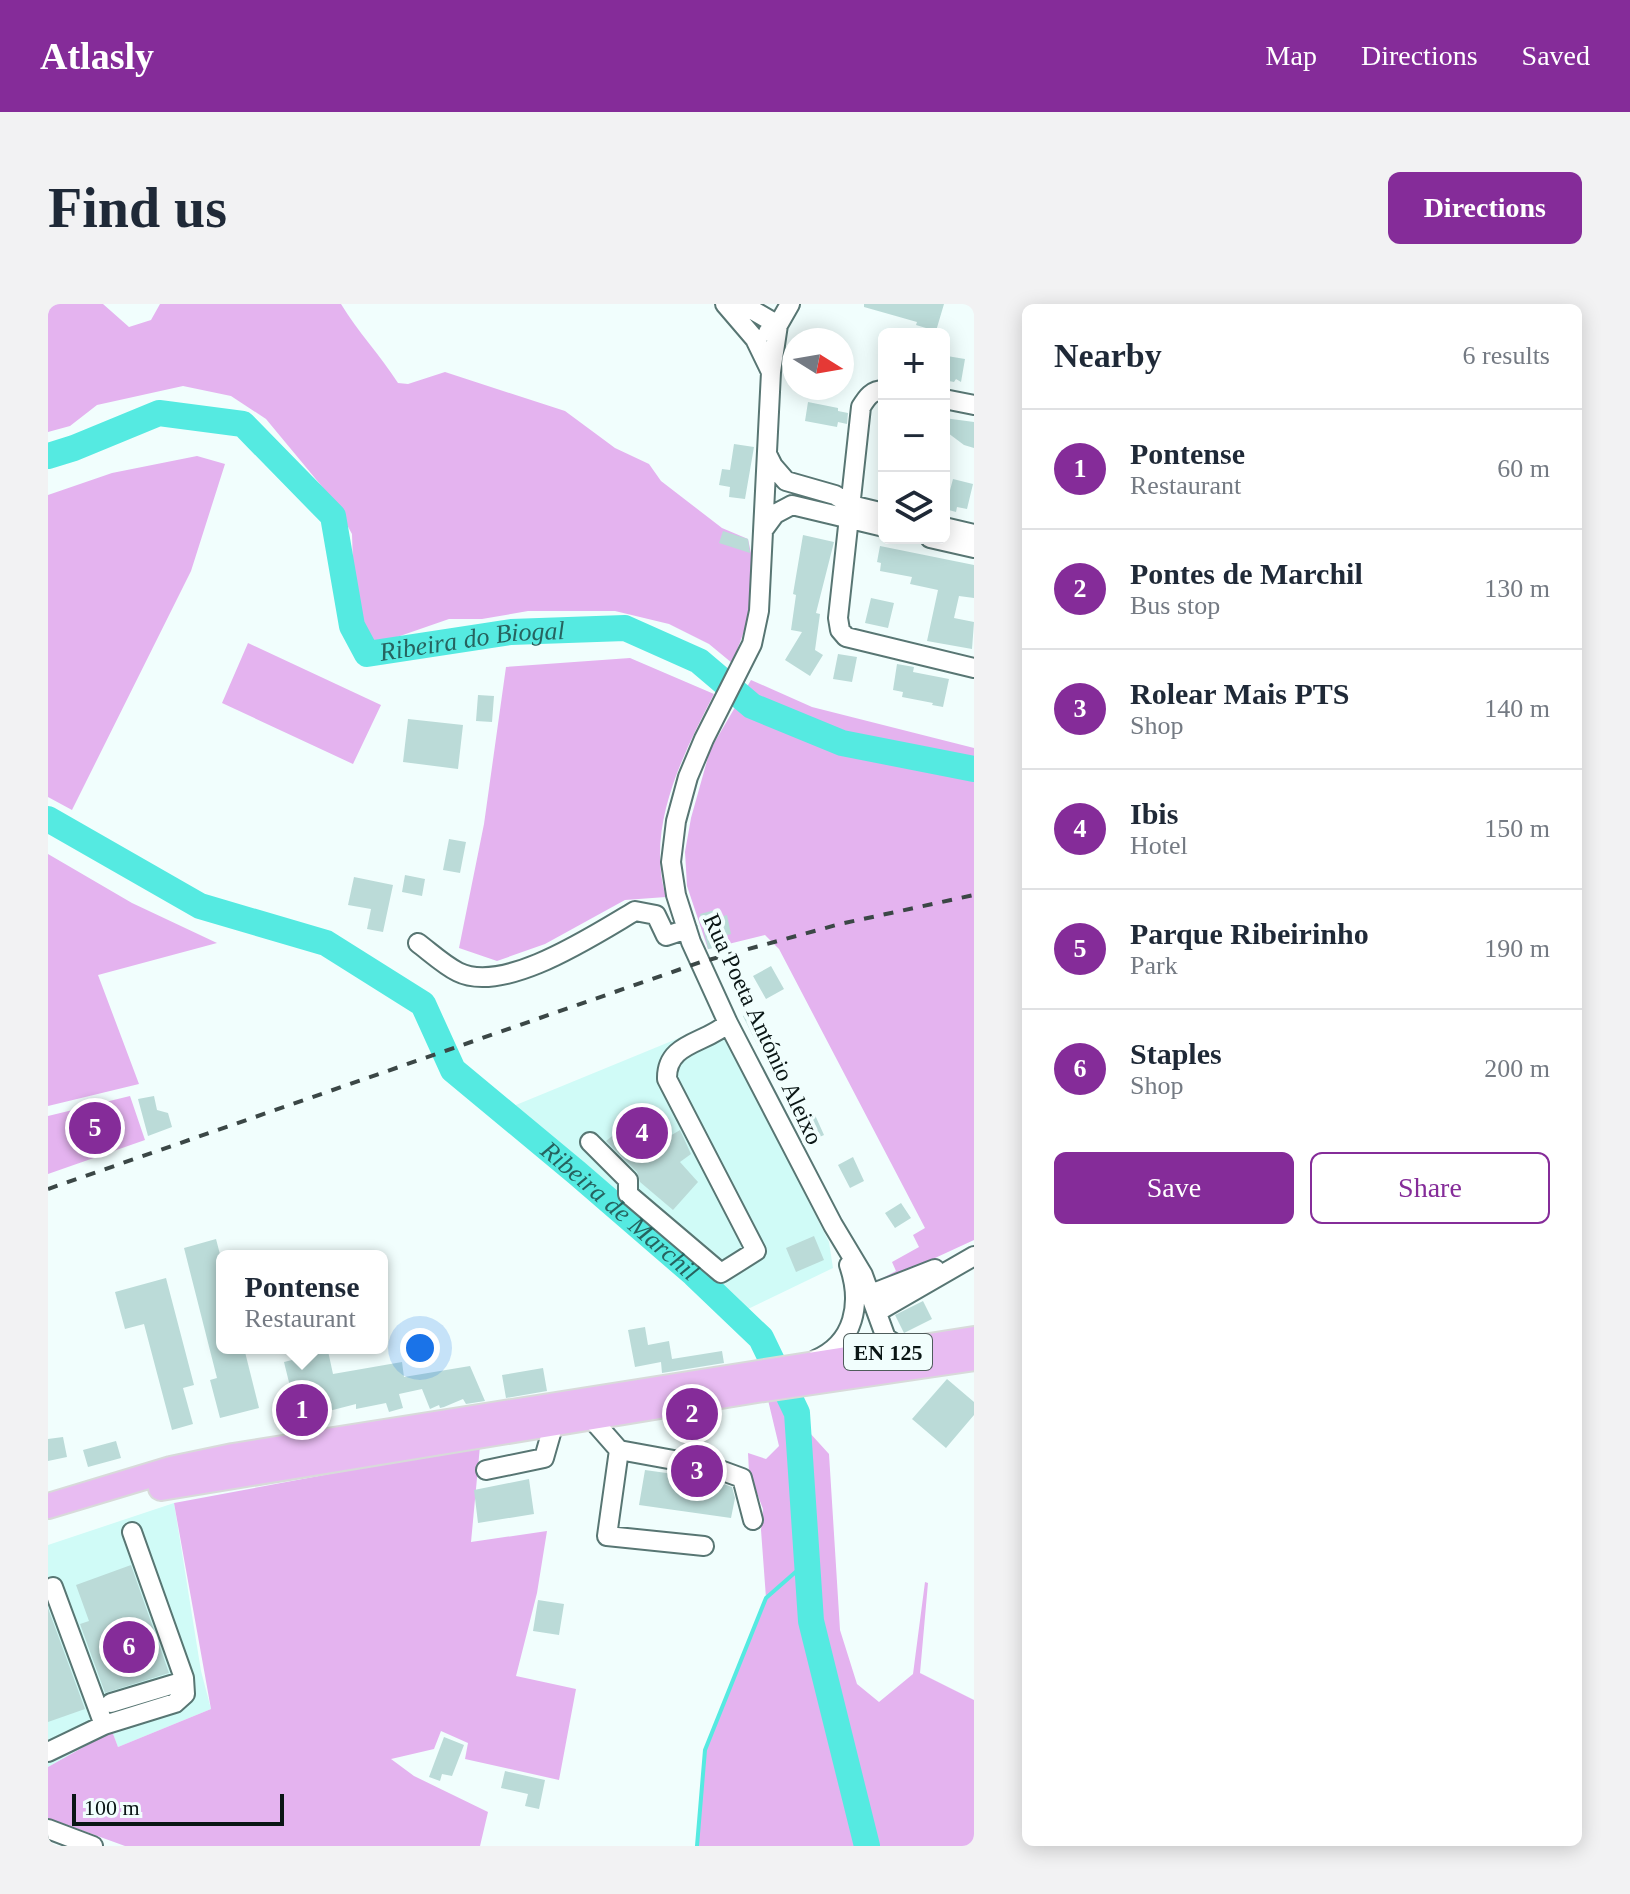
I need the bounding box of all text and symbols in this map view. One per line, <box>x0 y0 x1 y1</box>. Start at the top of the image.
text: Atlasly <box>40 35 154 77</box>
text: Map <box>1266 40 1317 71</box>
text: Directions <box>1361 40 1478 71</box>
text: Saved <box>1522 40 1590 71</box>
button: Directions <box>1388 172 1582 244</box>
text: Find us <box>48 177 227 239</box>
north arrow <box>782 328 854 400</box>
map controls <box>878 328 950 544</box>
button: + <box>878 328 950 400</box>
text: Nearby <box>1054 337 1162 374</box>
text: 6 results <box>1463 341 1550 370</box>
button: − <box>878 400 950 472</box>
text: Pontense <box>1130 437 1245 470</box>
text: 1 <box>1074 454 1087 483</box>
text: 60 m <box>1497 454 1550 483</box>
text: Restaurant <box>1130 471 1241 500</box>
button: layers <box>878 472 950 544</box>
text: Pontes de Marchil <box>1130 557 1363 590</box>
text: 2 <box>1074 574 1087 603</box>
text: 130 m <box>1484 574 1550 603</box>
text: Bus stop <box>1130 591 1220 620</box>
water label: Ribeira do Biogal <box>377 616 565 667</box>
text: Rolear Mais PTS <box>1130 677 1349 710</box>
text: 3 <box>1074 694 1087 723</box>
text: 140 m <box>1484 694 1550 723</box>
text: Shop <box>1130 711 1183 740</box>
text: Ibis <box>1130 797 1178 830</box>
text: 4 <box>1074 814 1087 843</box>
text: 150 m <box>1484 814 1550 843</box>
text: Hotel <box>1130 831 1188 860</box>
street label: Rua Poeta António Aleixo <box>698 910 828 1148</box>
text: Parque Ribeirinho <box>1130 917 1369 950</box>
text: 5 <box>1074 934 1087 963</box>
text: 190 m <box>1484 934 1550 963</box>
text: Park <box>1130 951 1178 980</box>
text: Staples <box>1130 1037 1222 1070</box>
text: 6 <box>1074 1054 1087 1083</box>
text: 200 m <box>1484 1054 1550 1083</box>
text: Shop <box>1130 1071 1183 1100</box>
pin: 5 <box>69 1098 121 1158</box>
pin: 4 <box>616 1103 668 1163</box>
water label: Ribeira de Marchil <box>534 1135 705 1287</box>
button: Save <box>1054 1152 1294 1224</box>
button: Share <box>1310 1152 1550 1224</box>
popup <box>216 1250 388 1354</box>
text: Pontense <box>245 1270 360 1303</box>
text: Restaurant <box>245 1304 356 1333</box>
your location <box>400 1328 440 1368</box>
road number: EN 125 <box>844 1334 932 1370</box>
pin: 1 <box>276 1380 328 1440</box>
pin: 2 <box>666 1384 718 1444</box>
pin: 3 <box>671 1441 723 1501</box>
pin: 6 <box>103 1617 155 1677</box>
scale bar <box>72 1790 284 1826</box>
text: 100 m <box>84 1795 140 1820</box>

